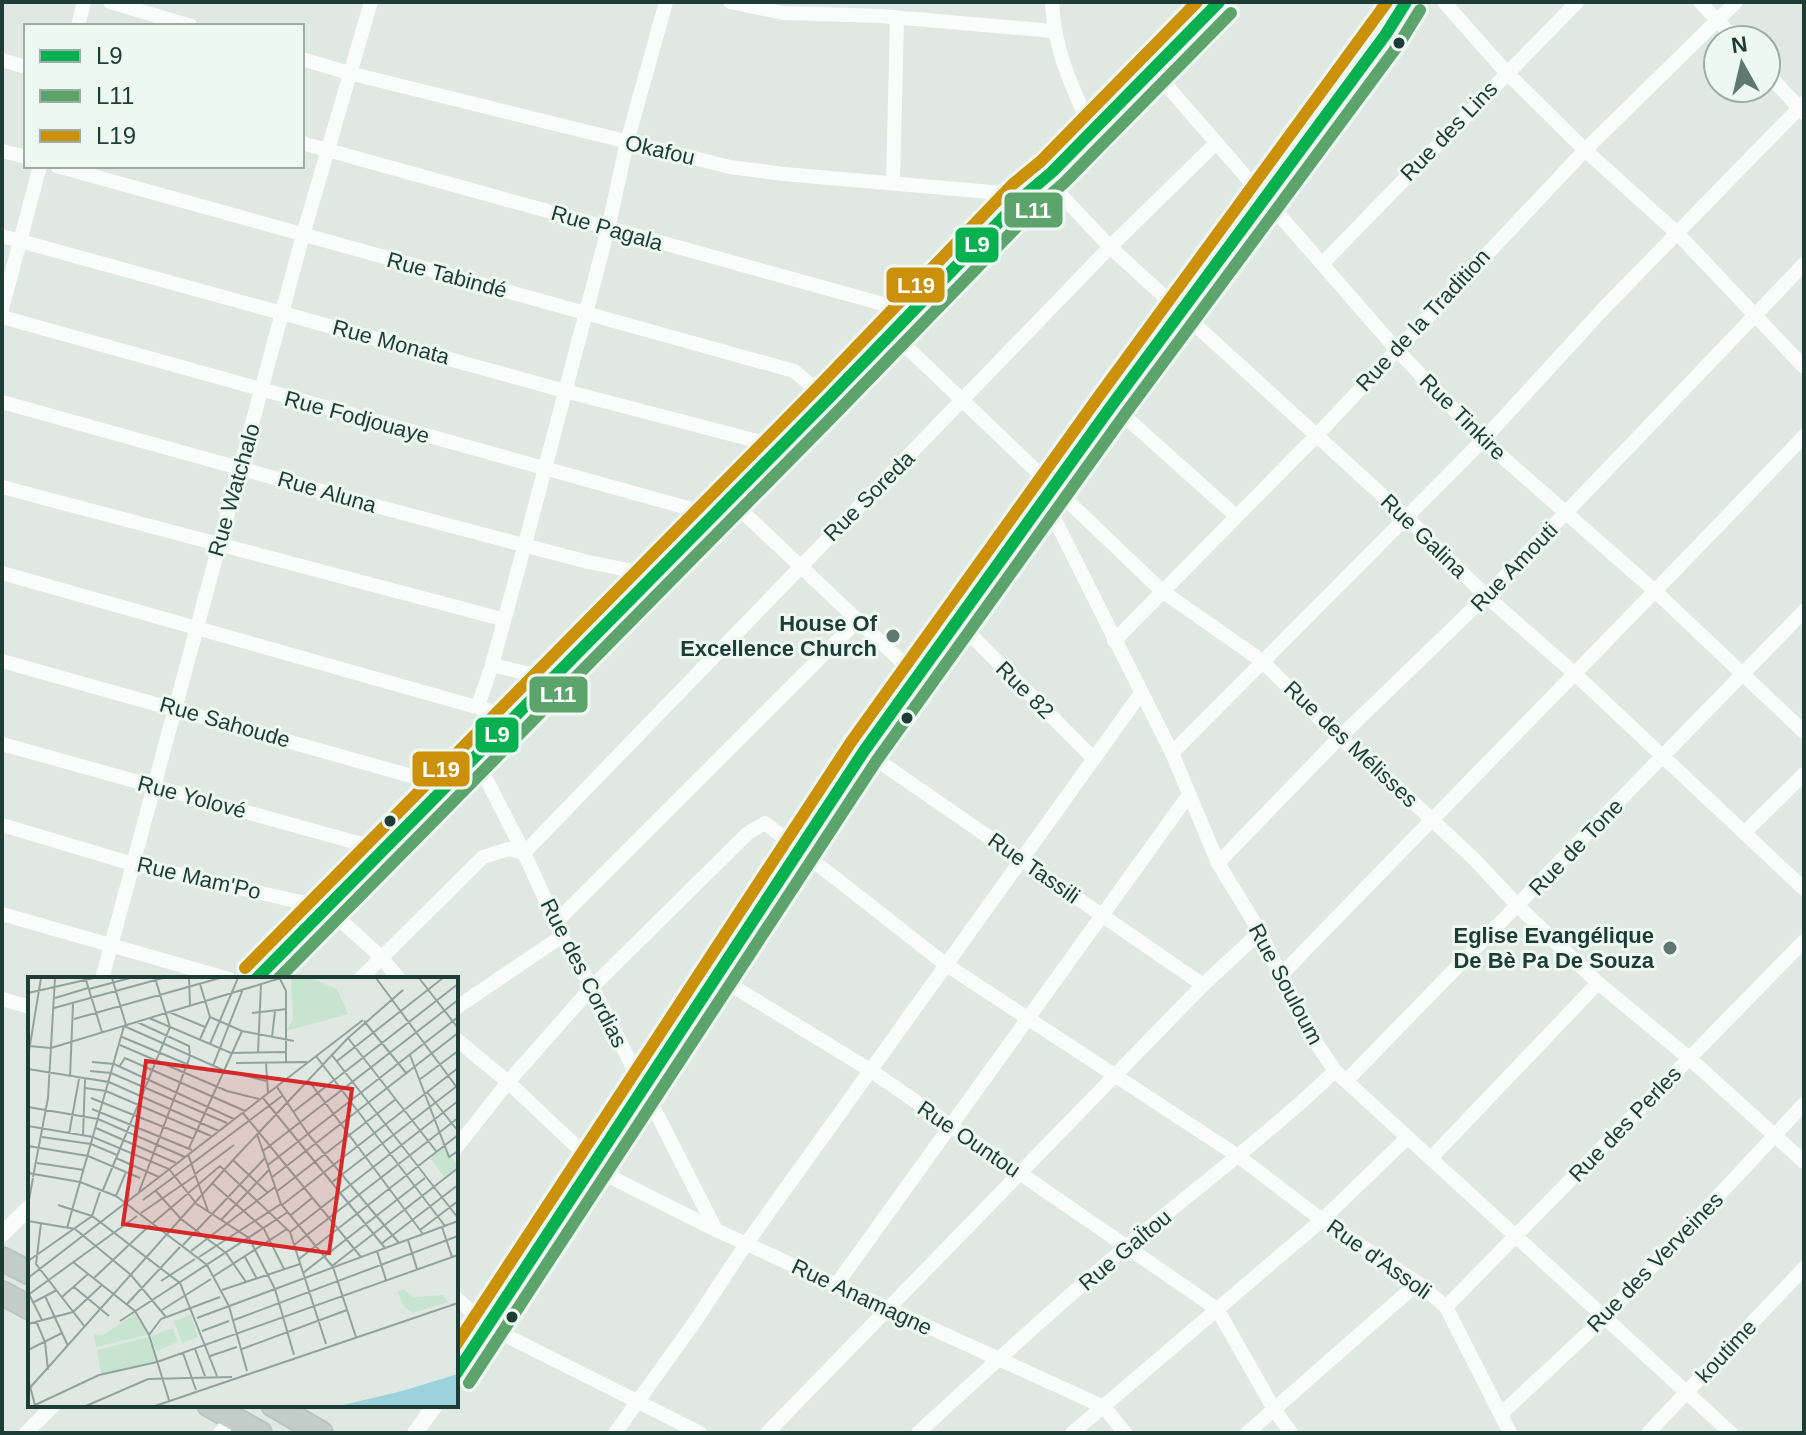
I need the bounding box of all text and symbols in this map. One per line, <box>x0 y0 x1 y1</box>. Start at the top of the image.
legend <box>24 24 304 168</box>
north arrow <box>1702 24 1782 104</box>
text: N <box>1730 31 1749 58</box>
unlabelled marker <box>1391 35 1407 51</box>
text: L9 <box>96 42 123 69</box>
street label: Rue des Lins <box>1395 76 1503 186</box>
text: L11 <box>96 82 134 109</box>
text: L19 <box>96 122 136 149</box>
street label: Okafou <box>623 130 697 170</box>
line badge: L11 <box>1003 191 1064 229</box>
text: L11 <box>1015 198 1051 223</box>
street label: Rue Pagala <box>548 200 666 256</box>
line badge: L9 <box>954 226 1000 264</box>
text: L9 <box>964 232 990 257</box>
street label: Rue de la Tradition <box>1351 244 1495 396</box>
street label: Rue Tabindé <box>384 247 510 303</box>
line badge: L19 <box>885 266 946 304</box>
text: L19 <box>897 273 935 298</box>
street label: Rue Monata <box>330 314 453 370</box>
street label: Rue Tinkire <box>1415 369 1511 465</box>
street label: Rue Fodjouaye <box>282 386 432 448</box>
street label: Rue Watchalo <box>203 421 265 559</box>
street label: Rue Soreda <box>819 445 920 546</box>
street label: Rue Aluna <box>275 466 380 518</box>
street label: Rue Galina <box>1376 489 1473 584</box>
street label: Rue Amouti <box>1466 517 1562 617</box>
place label: House Of Excellence Church <box>680 611 878 661</box>
marker: House Of Excellence Church <box>884 627 902 645</box>
street label: Rue 82 <box>991 656 1059 724</box>
line badge: L11 <box>528 675 589 714</box>
street label: Rue des Mélisses <box>1279 676 1423 812</box>
text: L11 <box>540 682 576 707</box>
street label: Rue Sahoude <box>157 691 293 753</box>
unlabelled marker <box>899 710 915 726</box>
line badge: L9 <box>474 716 520 754</box>
text: L9 <box>484 722 510 747</box>
line badge: L19 <box>411 750 471 788</box>
text: L19 <box>422 757 460 782</box>
street label: Rue Yolové <box>135 771 249 823</box>
street label: Rue de Tone <box>1524 794 1628 900</box>
unlabelled marker <box>382 813 398 829</box>
street label: Rue Tassili <box>983 827 1085 909</box>
street label: Rue Mam'Po <box>135 852 263 904</box>
street label: Rue des Cordias <box>536 894 632 1052</box>
street label: Rue Souloum <box>1244 919 1328 1049</box>
place label: Eglise Evangélique De Bè Pa De Souza <box>1453 923 1655 973</box>
marker: Eglise Evangélique De Bè Pa De Souza <box>1661 939 1679 957</box>
inset map <box>28 977 458 1407</box>
street label: Rue des Perles <box>1564 1061 1686 1187</box>
street label: Rue Ountou <box>913 1095 1025 1183</box>
street label: Rue des Verveines <box>1582 1187 1728 1337</box>
street label: Rue GaÏtou <box>1074 1204 1176 1296</box>
street label: Rue d'Assoli <box>1322 1214 1436 1304</box>
street label: Rue Anamagne <box>788 1254 936 1340</box>
unlabelled marker <box>504 1309 520 1325</box>
street label: koutime <box>1691 1314 1761 1388</box>

